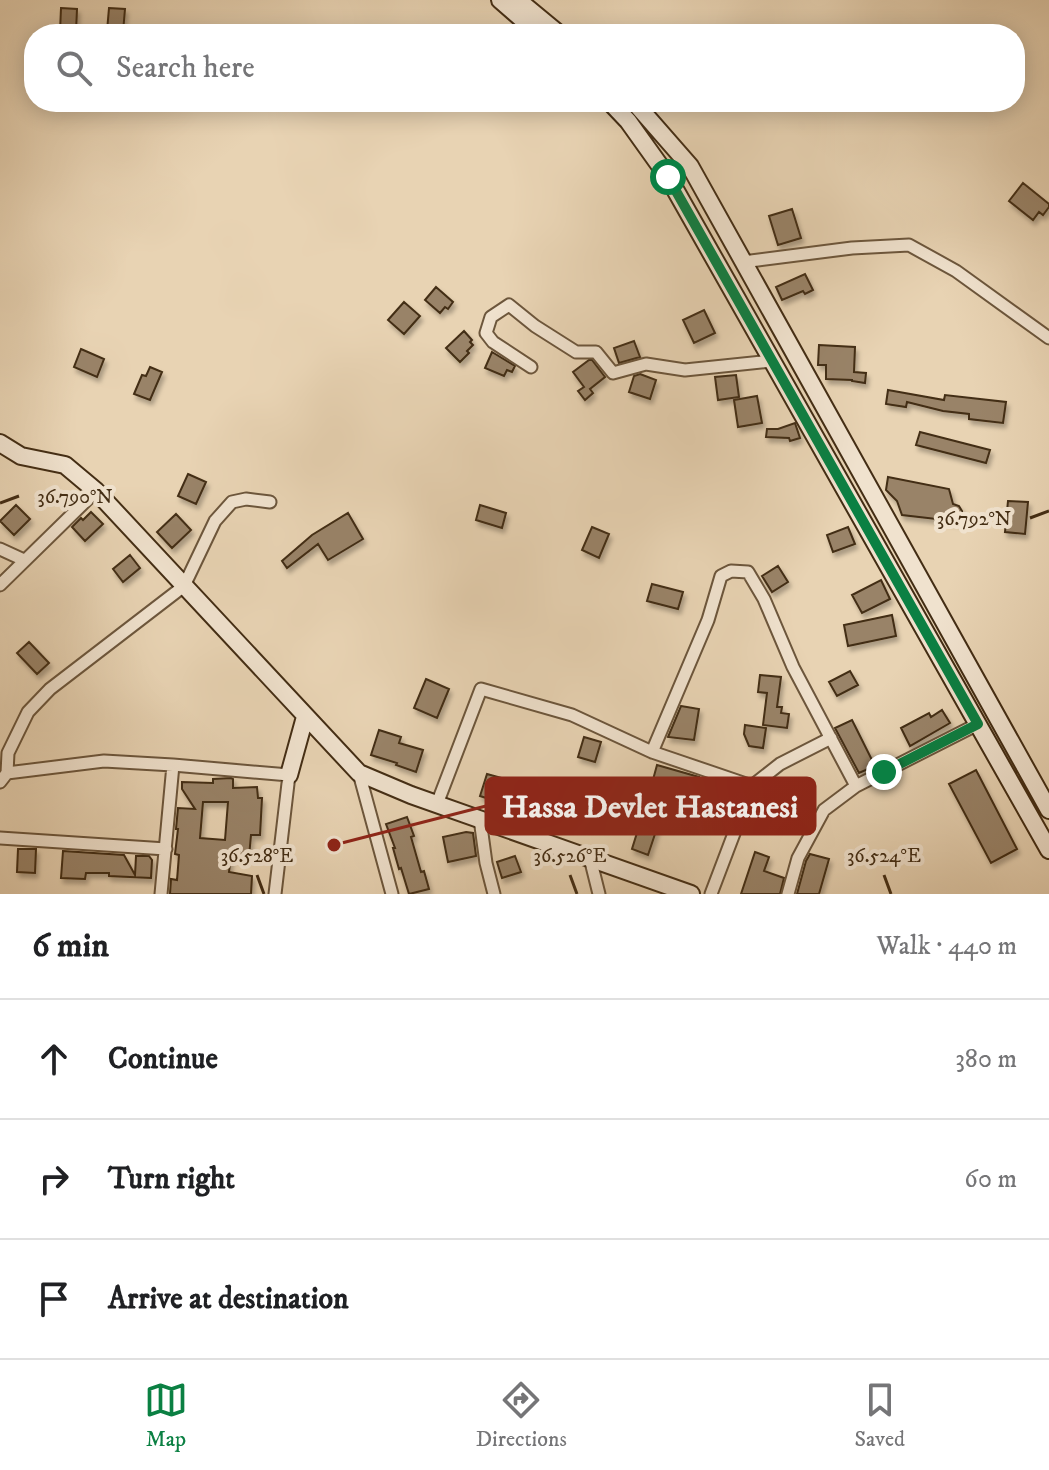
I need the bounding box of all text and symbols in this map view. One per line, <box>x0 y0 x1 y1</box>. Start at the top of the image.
search box <box>24 24 1025 112</box>
icon: search <box>52 46 96 90</box>
text: Search here <box>116 50 255 87</box>
route start <box>650 159 686 195</box>
text: 36.790°N <box>37 485 113 510</box>
text: 36.792°N <box>937 507 1011 532</box>
route end <box>866 754 902 790</box>
callout: Hassa Devlet Hastanesi <box>486 778 815 834</box>
text: Hassa Devlet Hastanesi <box>502 788 798 828</box>
text: 36.528°E <box>221 844 293 869</box>
text: 36.526°E <box>533 844 607 869</box>
text: 36.524°E <box>847 844 921 869</box>
text: 6 min <box>32 925 109 967</box>
text: Walk · 440 m <box>877 930 1017 963</box>
icon: ahead <box>32 1037 76 1081</box>
text: Continue <box>108 1041 218 1078</box>
text: 380 m <box>955 1043 1017 1076</box>
icon: right <box>32 1157 76 1201</box>
text: Turn right <box>108 1161 235 1198</box>
text: 60 m <box>964 1163 1017 1196</box>
icon: arrive <box>32 1277 76 1321</box>
text: Arrive at destination <box>108 1281 349 1318</box>
tab: Map <box>144 1378 188 1453</box>
tab: Directions <box>476 1378 567 1453</box>
tab: Saved <box>855 1378 905 1453</box>

